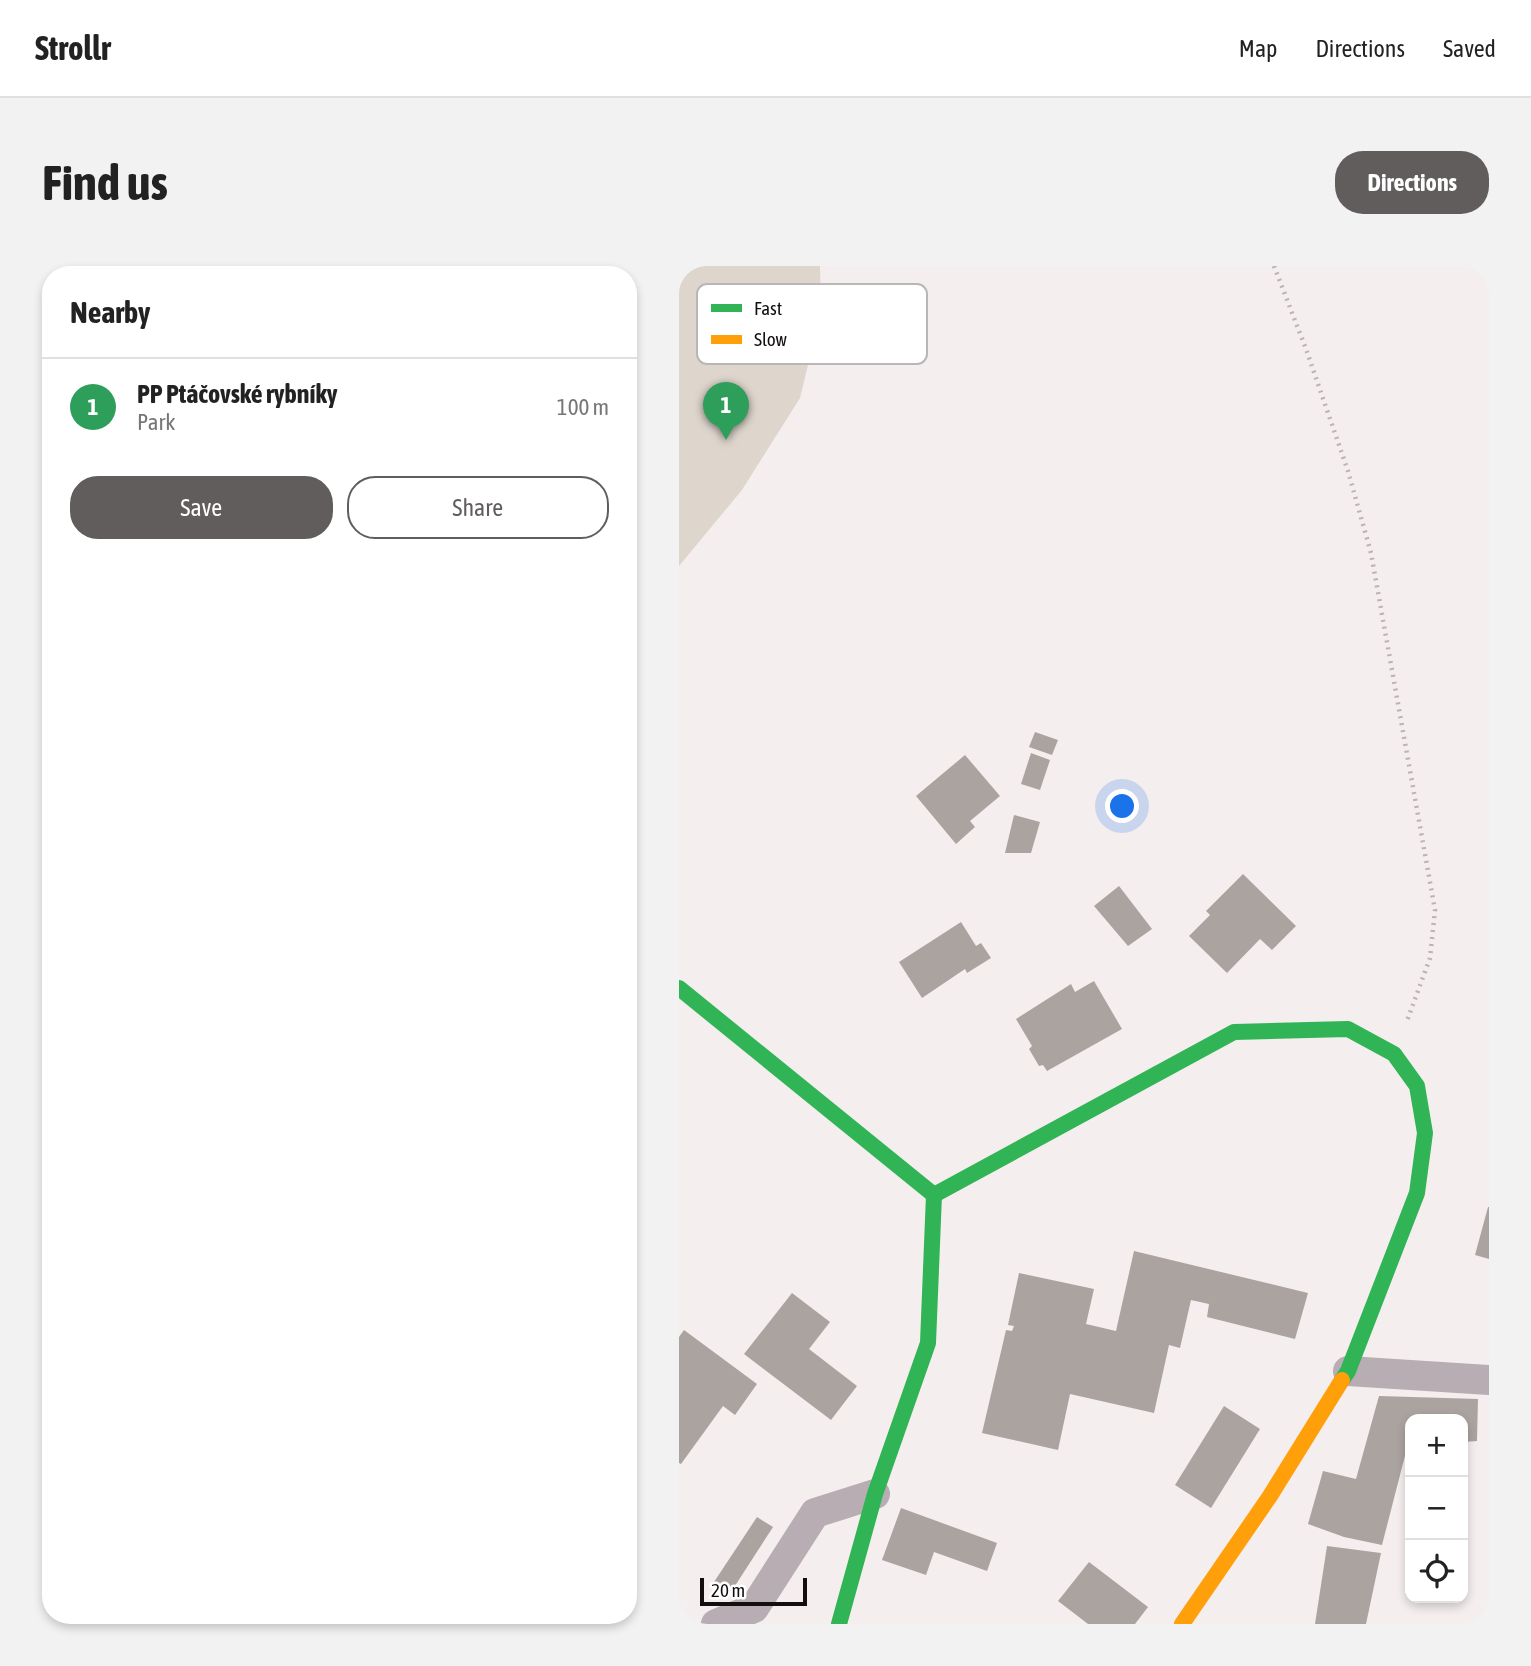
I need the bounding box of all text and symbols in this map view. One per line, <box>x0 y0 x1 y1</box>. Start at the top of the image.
text: Strollr <box>35 29 111 67</box>
text: Map <box>1239 35 1277 62</box>
text: Directions <box>1315 35 1405 62</box>
text: Saved <box>1443 35 1496 62</box>
button: Directions <box>1335 151 1489 214</box>
text: Find us <box>42 154 168 210</box>
legend <box>697 284 927 364</box>
text: Nearby <box>70 295 150 329</box>
text: Fast <box>754 297 782 319</box>
text: Slow <box>754 328 788 350</box>
text: PP Ptáčovské rybníky <box>137 379 338 409</box>
pin: 1 <box>703 382 749 440</box>
text: 1 <box>88 394 98 420</box>
text: 100 m <box>557 394 609 420</box>
text: Park <box>137 409 175 435</box>
button: Save <box>70 476 333 539</box>
button: Share <box>347 476 609 539</box>
your location <box>1105 789 1139 823</box>
map controls <box>1405 1414 1468 1603</box>
button: + <box>1405 1414 1468 1477</box>
button: − <box>1405 1477 1468 1540</box>
button: locate <box>1405 1540 1468 1603</box>
scale bar <box>700 1575 807 1607</box>
text: 20 m <box>711 1579 745 1601</box>

